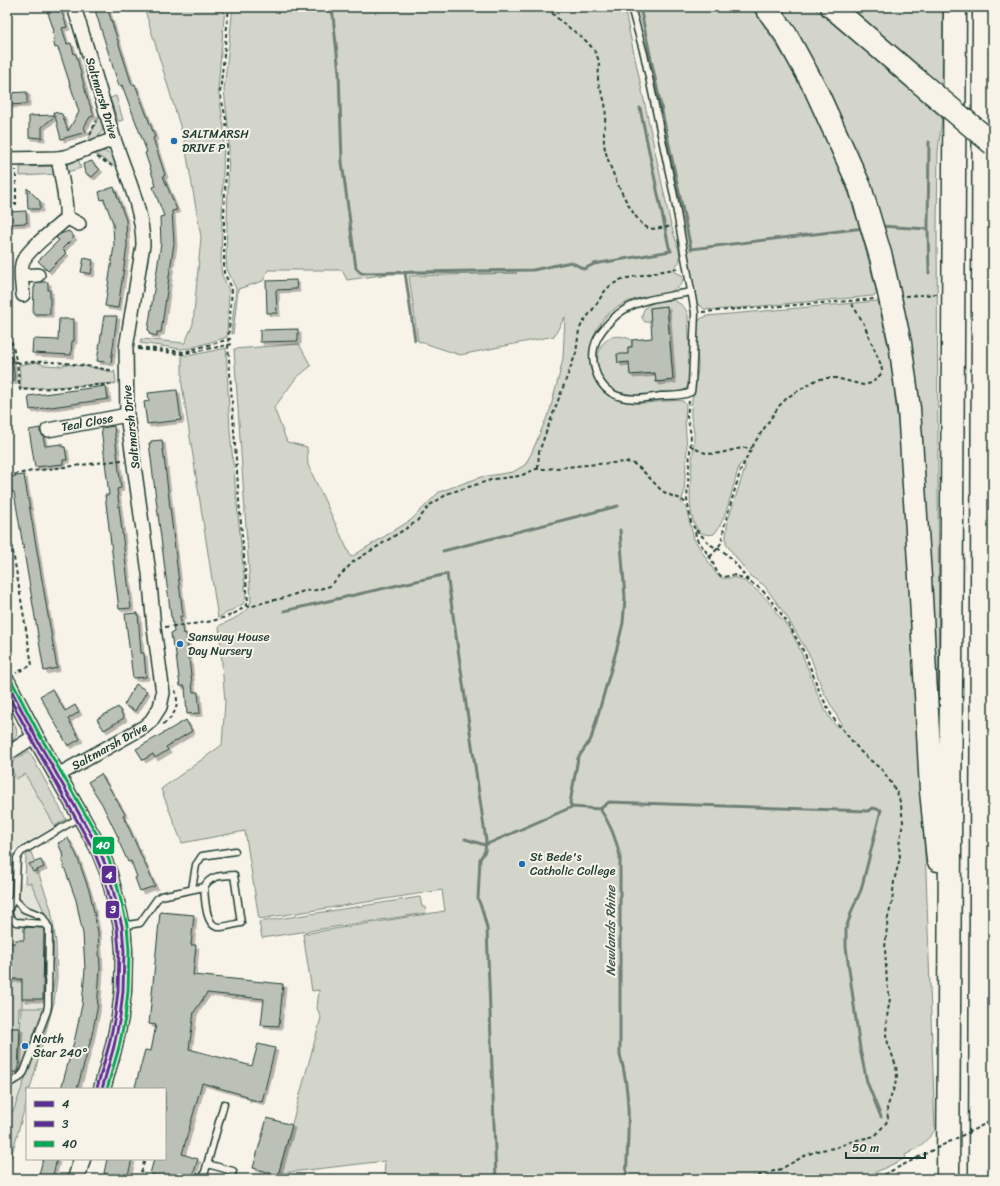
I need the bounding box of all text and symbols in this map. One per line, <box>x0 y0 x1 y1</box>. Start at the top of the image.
street label: Saltmarsh Drive <box>79 54 125 142</box>
place label: SALTMARSH DRIVE P <box>182 123 249 159</box>
marker: SALTMARSH DRIVE P <box>169 136 179 146</box>
street label: Saltmarsh Drive <box>116 384 146 470</box>
street label: Teal Close <box>60 407 115 438</box>
place label: Sansway House Day Nursery <box>188 626 270 662</box>
marker: Sansway House Day Nursery <box>175 639 185 649</box>
street label: Saltmarsh Drive <box>67 716 152 776</box>
line badge: 40 <box>92 836 115 855</box>
text: 40 <box>95 836 110 855</box>
place label: St Bede's Catholic College <box>530 846 616 882</box>
marker: St Bede's Catholic College <box>517 859 527 869</box>
line badge: 4 <box>101 865 117 884</box>
text: 4 <box>105 866 113 885</box>
water label: Newlands Rhine <box>599 885 622 976</box>
line badge: 3 <box>105 900 120 919</box>
text: 3 <box>109 900 117 919</box>
place label: North Star 240° <box>33 1028 88 1064</box>
marker: North Star 240° <box>20 1041 30 1051</box>
legend <box>26 1088 166 1160</box>
text: 4 <box>62 1093 70 1115</box>
text: 3 <box>62 1113 69 1135</box>
text: 40 <box>62 1133 78 1155</box>
scale bar <box>846 1134 925 1160</box>
text: 50 m <box>852 1137 879 1159</box>

